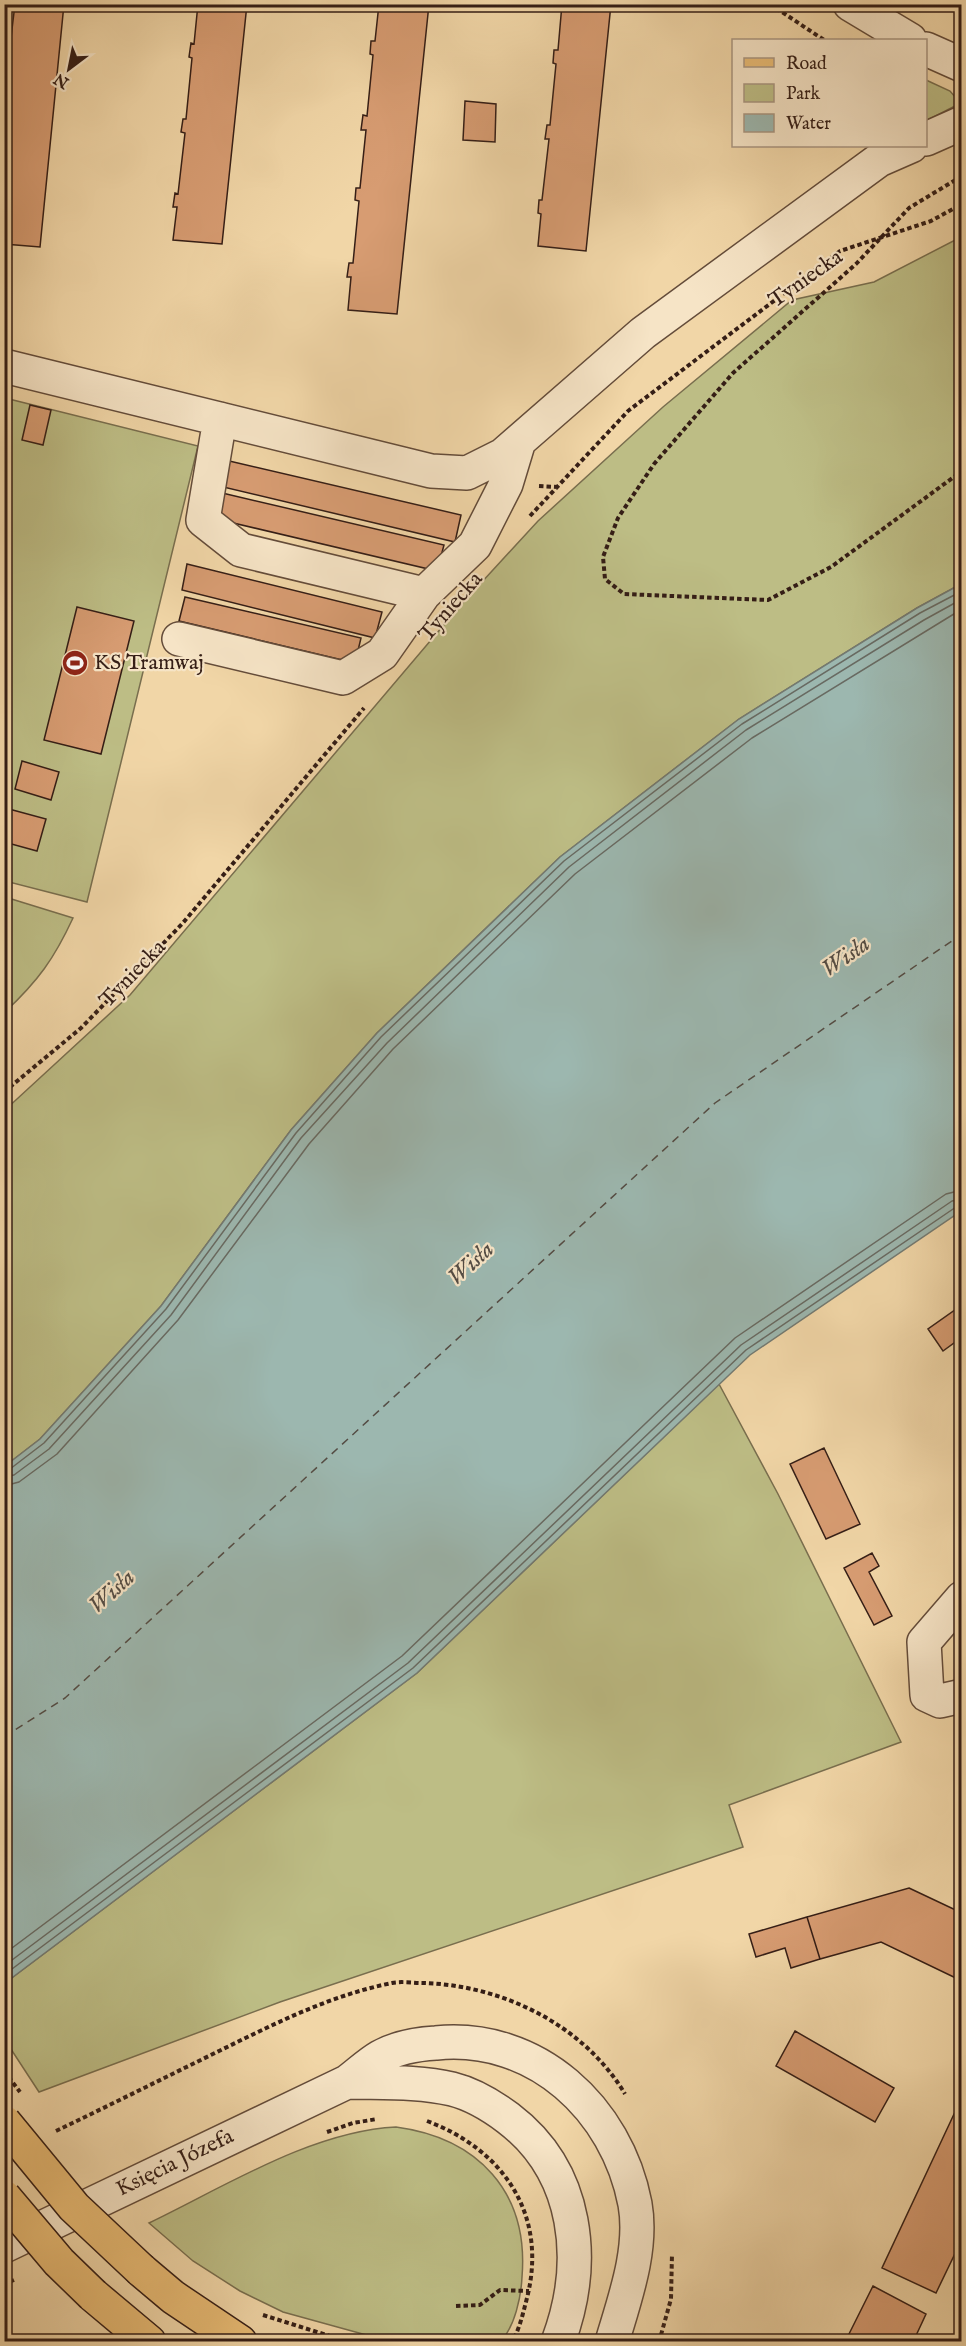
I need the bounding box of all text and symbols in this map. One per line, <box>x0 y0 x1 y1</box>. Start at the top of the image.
north arrow <box>39 39 99 99</box>
legend <box>732 39 927 147</box>
text: Road <box>786 53 827 76</box>
text: N <box>51 68 74 93</box>
text: Park <box>786 83 821 106</box>
text: Water <box>786 113 831 136</box>
street label: Tyniecka <box>764 243 849 315</box>
street label: Tyniecka <box>413 566 489 648</box>
sports icon: KS Tramwaj <box>60 648 90 678</box>
place label: KS Tramwaj <box>94 649 204 677</box>
water label: Wisła <box>815 929 877 985</box>
street label: Tyniecka <box>94 934 173 1014</box>
water label: Wisła <box>441 1235 501 1293</box>
water label: Wisła <box>82 1563 142 1621</box>
street label: Księcia Józefa <box>112 2122 239 2203</box>

